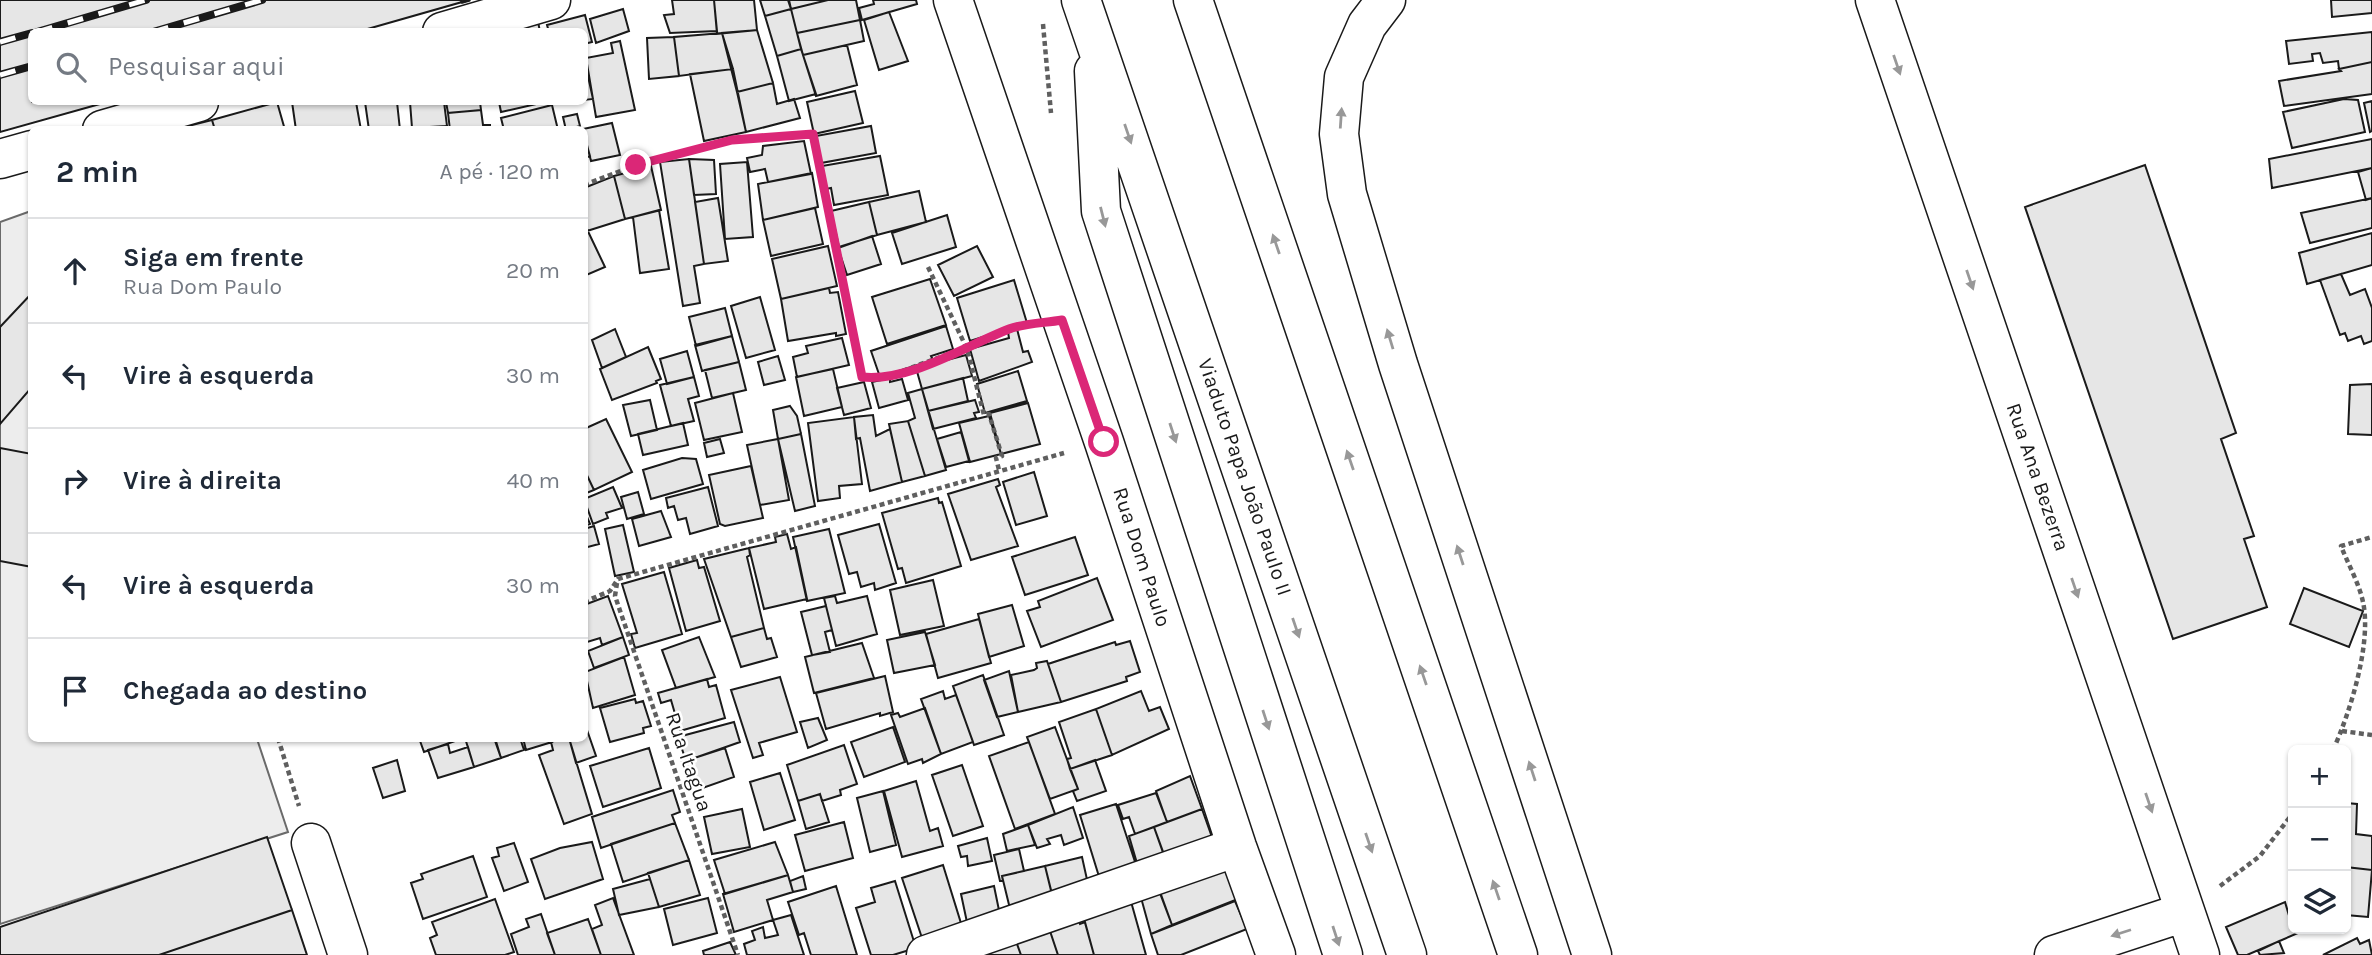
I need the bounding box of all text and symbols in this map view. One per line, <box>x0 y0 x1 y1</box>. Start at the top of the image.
search box <box>28 28 588 105</box>
icon: search <box>52 48 90 86</box>
text: Pesquisar aqui <box>108 51 285 82</box>
one-way arrow <box>1892 54 1903 75</box>
one-way arrow <box>1336 107 1347 129</box>
one-way arrow <box>1123 123 1134 144</box>
route end <box>620 149 651 180</box>
text: 2 min <box>56 154 139 190</box>
text: A pé · 120 m <box>439 158 560 185</box>
one-way arrow <box>1098 206 1109 228</box>
one-way arrow <box>1270 234 1281 255</box>
text: Siga em frente <box>123 242 304 273</box>
icon: ahead <box>56 252 94 290</box>
text: 20 m <box>506 257 560 284</box>
one-way arrow <box>1965 270 1976 291</box>
text: Rua Dom Paulo <box>123 273 282 300</box>
one-way arrow <box>1384 328 1394 349</box>
street label: Viaduto Papa João Paulo II <box>1193 355 1297 599</box>
icon: left <box>56 357 94 395</box>
text: Vire à esquerda <box>123 360 314 391</box>
text: 30 m <box>506 362 560 389</box>
street label: Rua Ana Bezerra <box>2001 400 2075 554</box>
one-way arrow <box>1168 423 1179 444</box>
route start <box>1088 426 1119 457</box>
one-way arrow <box>1344 449 1355 470</box>
icon: right <box>56 462 94 500</box>
text: Vire à direita <box>123 465 282 496</box>
text: 40 m <box>507 467 560 494</box>
street label: Rua Dom Paulo <box>1108 484 1176 630</box>
one-way arrow <box>1454 545 1465 566</box>
icon: left <box>56 567 94 605</box>
text: Vire à esquerda <box>123 570 314 601</box>
text: 30 m <box>506 572 560 599</box>
one-way arrow <box>2070 578 2081 599</box>
one-way arrow <box>1291 617 1302 638</box>
one-way arrow <box>1417 664 1428 685</box>
icon: arrive <box>56 672 94 710</box>
text: Chegada ao destino <box>123 675 367 706</box>
street label: Rua Itagua <box>661 709 717 815</box>
one-way arrow <box>1261 709 1272 730</box>
map controls <box>2288 745 2351 934</box>
button: + <box>2288 745 2351 808</box>
one-way arrow <box>1526 761 1537 782</box>
one-way arrow <box>2144 793 2155 814</box>
button: − <box>2288 808 2351 871</box>
one-way arrow <box>1364 833 1375 854</box>
button: layers <box>2288 871 2351 934</box>
one-way arrow <box>1490 880 1501 901</box>
one-way arrow <box>1332 926 1342 947</box>
one-way arrow <box>2110 928 2131 939</box>

